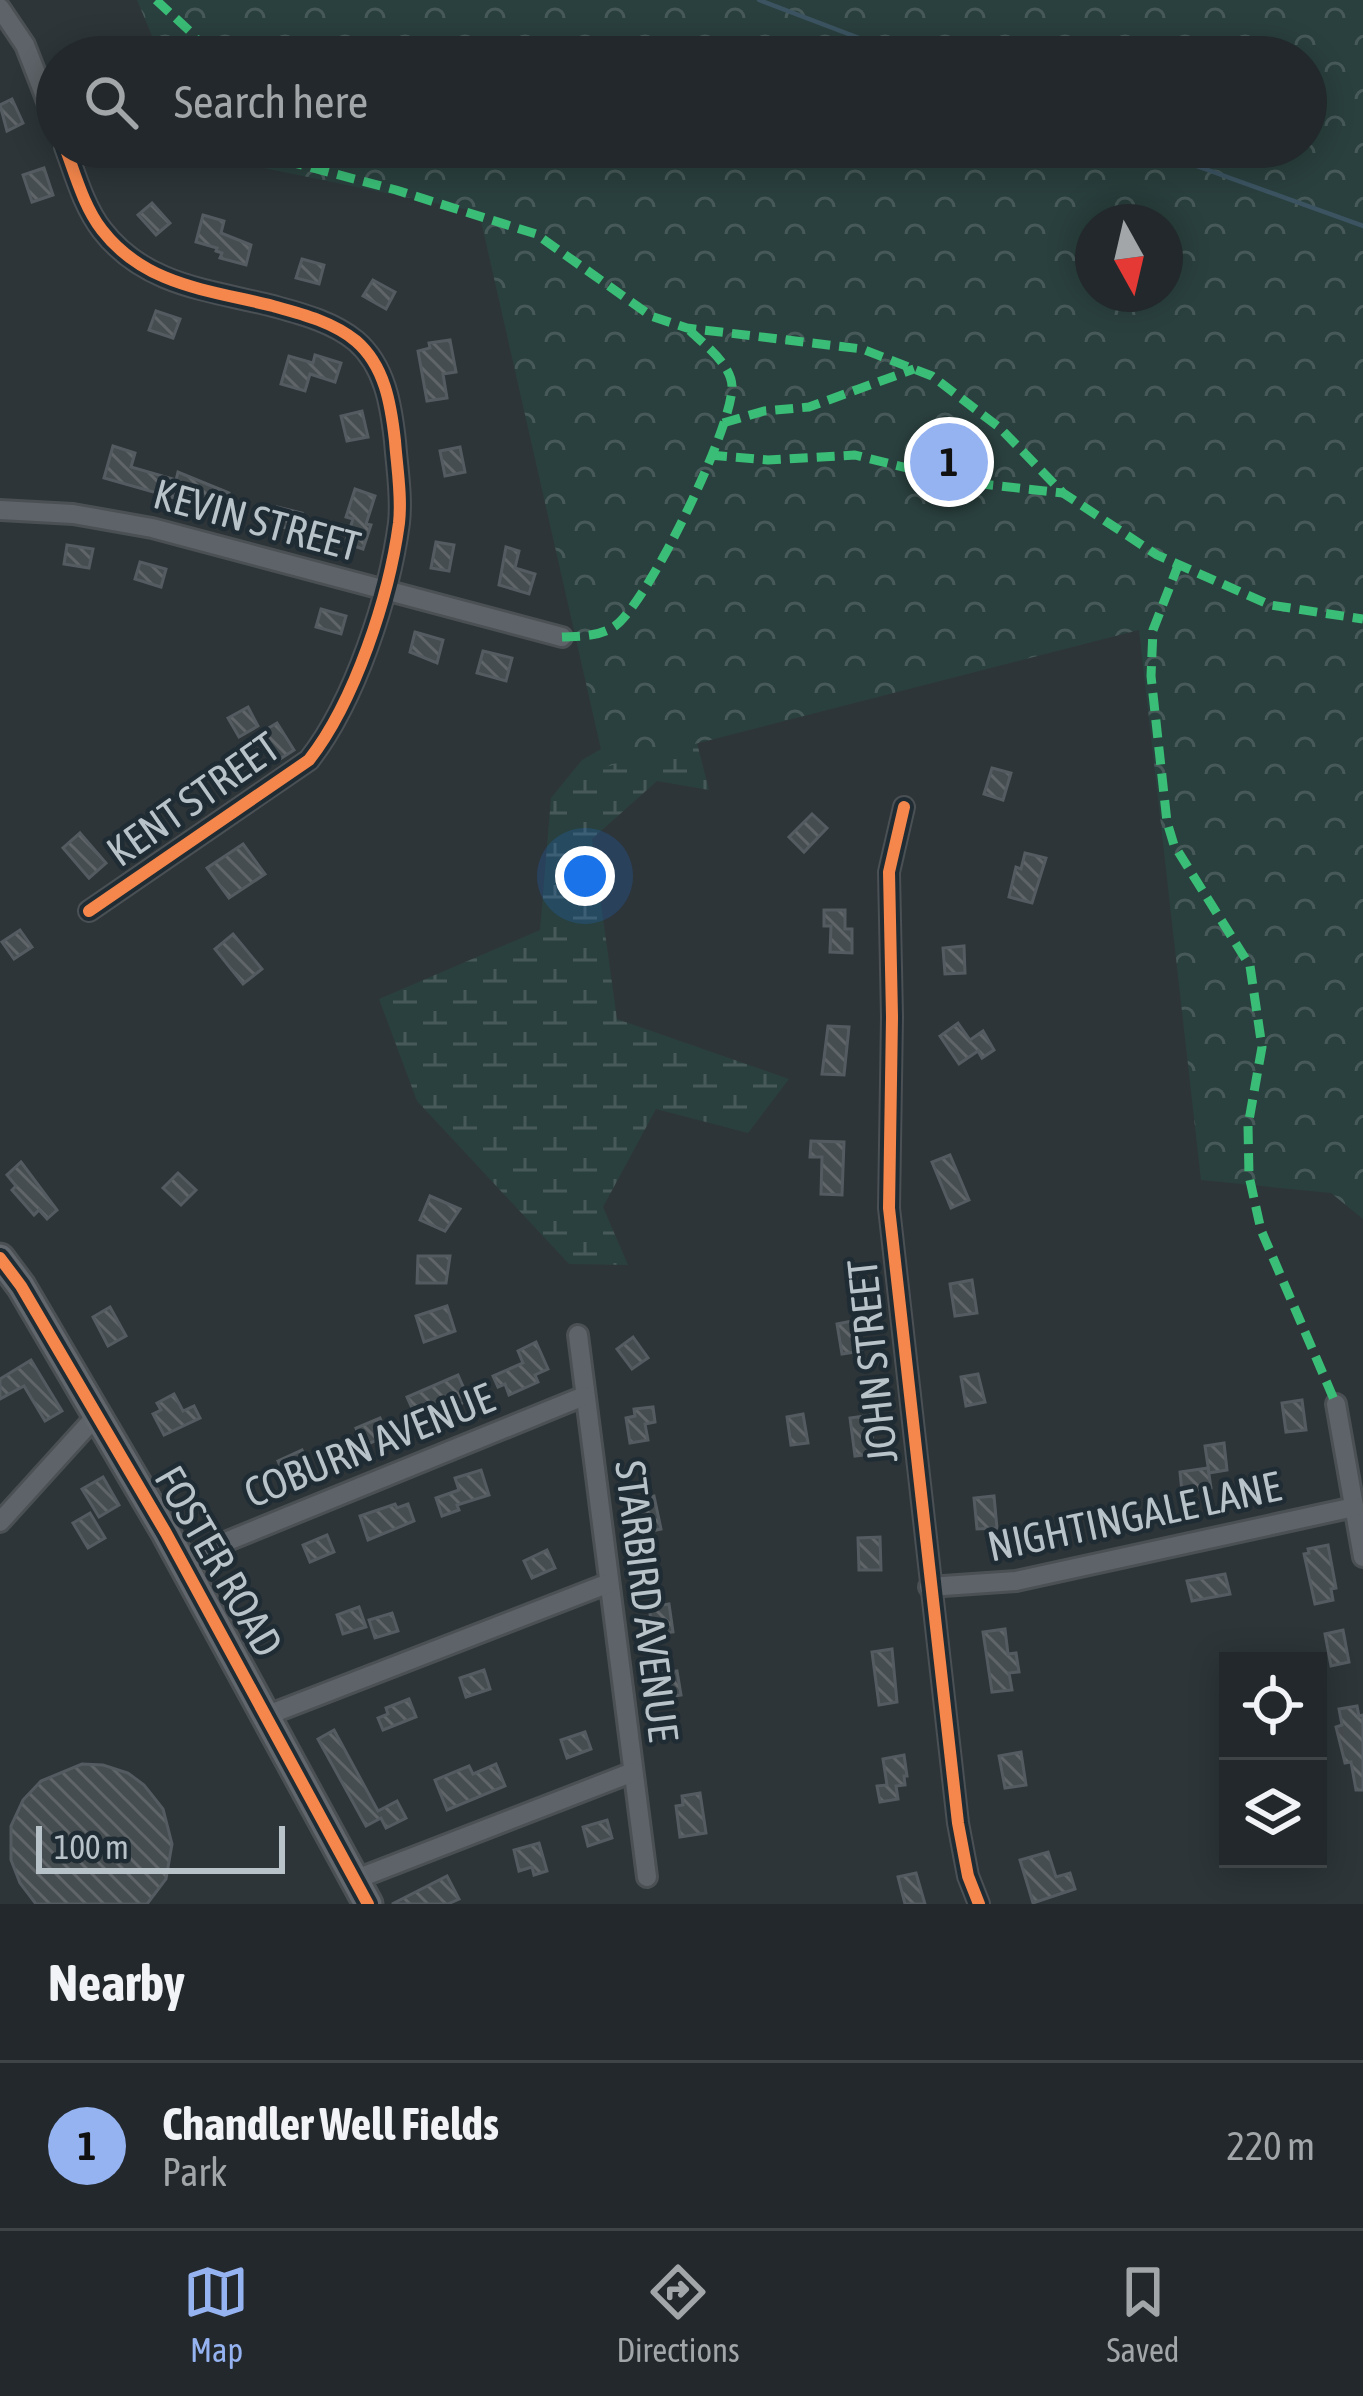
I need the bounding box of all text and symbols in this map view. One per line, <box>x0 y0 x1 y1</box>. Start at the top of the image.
search box <box>36 36 1327 168</box>
icon: search <box>78 69 144 135</box>
text: Search here <box>174 76 368 128</box>
north arrow <box>1075 204 1183 312</box>
pin: 1 <box>910 417 988 507</box>
street label: KEVIN STREET <box>149 469 365 571</box>
street label: KENT STREET <box>98 722 288 876</box>
your location <box>555 846 615 906</box>
street label: JOHN STREET <box>837 1257 907 1465</box>
street label: COBURN AVENUE <box>237 1373 501 1517</box>
street label: FOSTER ROAD <box>145 1457 293 1665</box>
street label: STARBIRD AVENUE <box>606 1458 688 1744</box>
street label: NIGHTINGALE LANE <box>983 1461 1285 1570</box>
map controls <box>1219 1652 1327 1868</box>
button: locate <box>1219 1652 1327 1760</box>
button: layers <box>1219 1760 1327 1868</box>
scale bar <box>36 1820 285 1873</box>
text: 100 m <box>54 1828 129 1866</box>
text: Nearby <box>48 1953 185 2012</box>
text: Chandler Well Fields <box>162 2098 499 2150</box>
text: 1 <box>78 2124 96 2168</box>
text: 220 m <box>1227 2124 1315 2168</box>
text: Park <box>162 2150 227 2194</box>
tab: Map <box>183 2259 249 2369</box>
tab: Directions <box>616 2259 740 2369</box>
tab: Saved <box>1107 2259 1179 2369</box>

